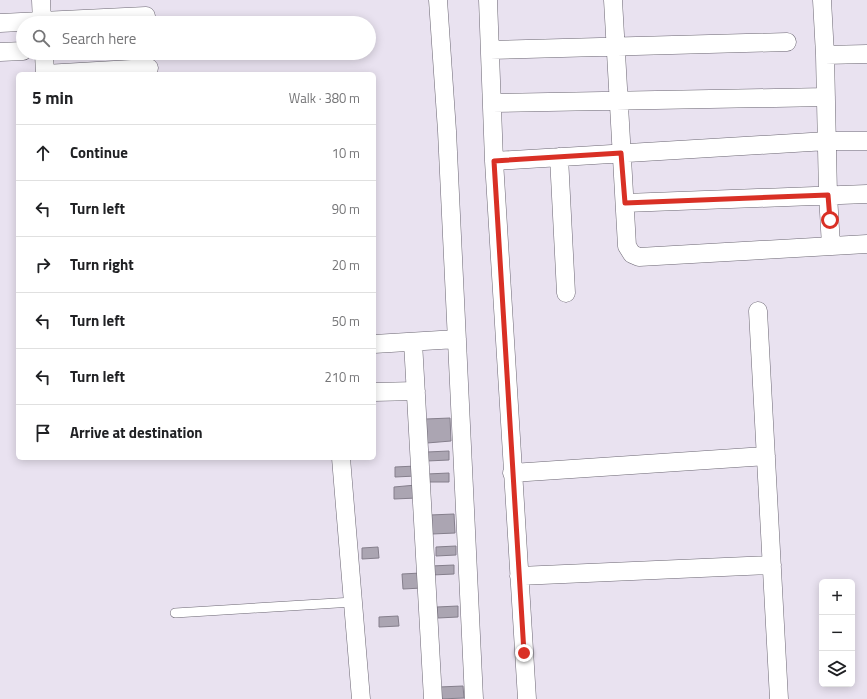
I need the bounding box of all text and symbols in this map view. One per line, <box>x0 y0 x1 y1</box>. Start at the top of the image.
search box <box>16 16 376 60</box>
icon: search <box>30 27 52 49</box>
text: Search here <box>62 27 136 50</box>
text: 5 min <box>32 85 73 111</box>
text: Walk · 380 m <box>289 88 360 108</box>
text: Continue <box>70 141 128 164</box>
icon: ahead <box>32 142 54 164</box>
text: 10 m <box>332 143 360 163</box>
text: Turn left <box>70 197 125 220</box>
icon: left <box>32 198 54 220</box>
text: 90 m <box>332 199 360 219</box>
route start <box>821 211 839 229</box>
text: Turn right <box>70 253 134 276</box>
icon: right <box>32 254 54 276</box>
text: 20 m <box>332 255 360 275</box>
text: Turn left <box>70 309 125 332</box>
icon: left <box>32 310 54 332</box>
text: 50 m <box>332 311 360 331</box>
text: Turn left <box>70 365 125 388</box>
icon: left <box>32 366 54 388</box>
text: 210 m <box>324 367 360 387</box>
text: Arrive at destination <box>70 421 203 444</box>
icon: arrive <box>32 422 54 444</box>
map controls <box>819 579 855 687</box>
button: + <box>819 579 855 615</box>
button: − <box>819 615 855 651</box>
route end <box>515 644 533 662</box>
button: layers <box>819 651 855 687</box>

